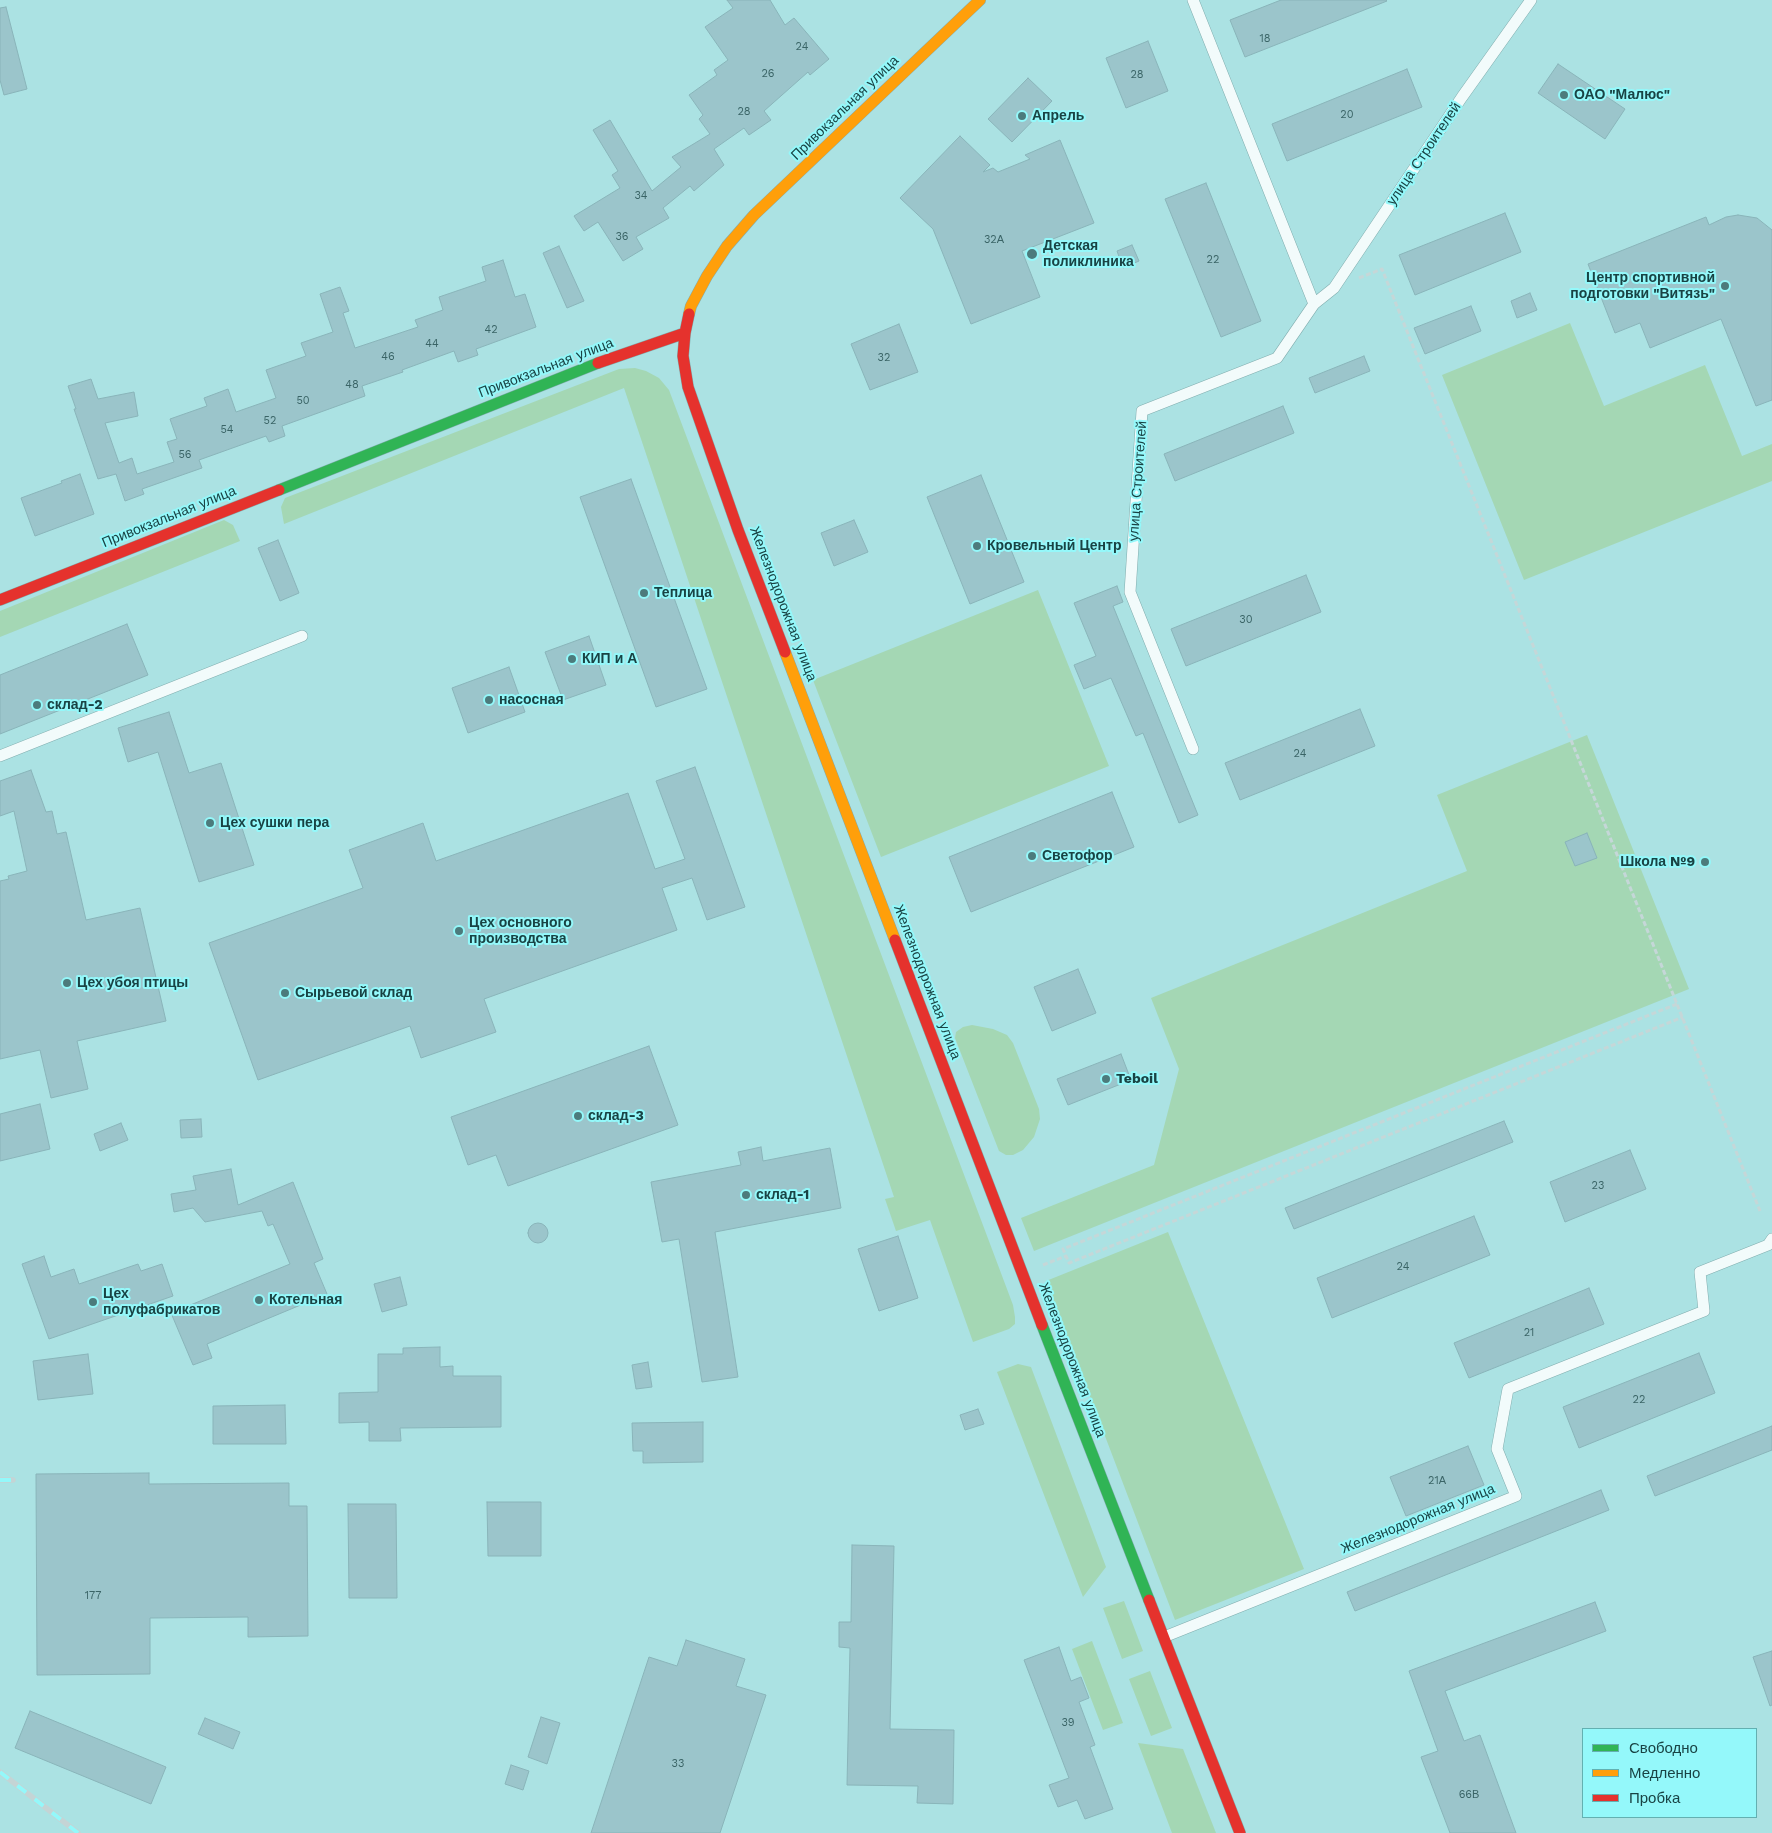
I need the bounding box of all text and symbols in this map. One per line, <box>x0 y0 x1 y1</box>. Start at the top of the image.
house number: 18 <box>1259 32 1271 46</box>
house number: 24 <box>796 40 808 54</box>
street label: Привокзальная улица <box>788 52 902 164</box>
house number: 26 <box>761 67 775 81</box>
house number: 28 <box>1130 68 1144 82</box>
place label: ОАО "Малюс" <box>1574 87 1670 103</box>
marker: ОАО "Малюс" <box>1558 89 1570 101</box>
street label: улица Строителей <box>1383 99 1465 209</box>
house number: 28 <box>737 105 751 119</box>
place label: Апрель <box>1032 108 1084 124</box>
house number: 20 <box>1340 108 1354 122</box>
marker: Апрель <box>1016 110 1028 122</box>
house number: 34 <box>634 189 648 203</box>
house number: 36 <box>615 230 629 244</box>
house number: 32А <box>984 233 1004 247</box>
place label: Детская поликлиника <box>1043 238 1134 270</box>
marker: Детская поликлиника <box>1025 247 1039 261</box>
house number: 22 <box>1207 253 1219 267</box>
place label: Центр спортивной подготовки "Витязь" <box>1570 270 1715 302</box>
marker: Центр спортивной подготовки "Витязь" <box>1719 280 1731 292</box>
house number: 42 <box>484 323 498 337</box>
street label: Привокзальная улица <box>476 335 616 401</box>
house number: 44 <box>425 337 439 351</box>
house number: 46 <box>381 350 395 364</box>
house number: 32 <box>878 351 890 365</box>
house number: 48 <box>345 378 359 392</box>
house number: 50 <box>296 394 310 408</box>
house number: 52 <box>264 414 276 428</box>
street label: улица Строителей <box>1125 420 1151 542</box>
house number: 54 <box>220 423 234 437</box>
house number: 56 <box>178 448 192 462</box>
street label: Привокзальная улица <box>100 482 238 552</box>
street label: Железнодорожная улица <box>746 524 820 684</box>
place label: Кровельный Центр <box>987 538 1121 554</box>
marker: Кровельный Центр <box>971 540 983 552</box>
place label: Теплица <box>654 585 712 601</box>
marker: Теплица <box>638 587 650 599</box>
house number: 30 <box>1239 613 1253 627</box>
place label: КИП и А <box>582 651 637 667</box>
marker: КИП и А <box>566 653 578 665</box>
place label: насосная <box>499 692 564 708</box>
marker: насосная <box>483 694 495 706</box>
place label: склад-2 <box>47 697 103 713</box>
marker: склад-2 <box>31 699 43 711</box>
house number: 24 <box>1294 747 1306 761</box>
place label: Цех сушки пера <box>220 815 329 831</box>
marker: Цех сушки пера <box>204 817 216 829</box>
place label: Светофор <box>1042 848 1113 864</box>
marker: Светофор <box>1026 850 1038 862</box>
place label: Школа №9 <box>1620 854 1695 870</box>
marker: Школа №9 <box>1699 856 1711 868</box>
street label: Железнодорожная улица <box>890 902 964 1062</box>
place label: Цех основного производства <box>469 915 572 948</box>
marker: Цех основного производства <box>453 925 465 937</box>
place label: Цех убоя птицы <box>77 975 188 991</box>
marker: Цех убоя птицы <box>61 977 73 989</box>
place label: Сырьевой склад <box>295 985 412 1001</box>
marker: Сырьевой склад <box>279 987 291 999</box>
place label: Teboil <box>1116 1071 1158 1087</box>
marker: Teboil <box>1100 1073 1112 1085</box>
place label: склад-3 <box>588 1108 644 1124</box>
marker: склад-3 <box>572 1110 584 1122</box>
house number: 23 <box>1592 1179 1604 1193</box>
place label: склад-1 <box>756 1187 809 1203</box>
marker: склад-1 <box>740 1189 752 1201</box>
house number: 24 <box>1397 1260 1409 1274</box>
street label: Железнодорожная улица <box>1035 1280 1109 1440</box>
place label: Цех полуфабрикатов <box>103 1286 220 1318</box>
place label: Котельная <box>269 1292 342 1308</box>
marker: Котельная <box>253 1294 265 1306</box>
marker: Цех полуфабрикатов <box>87 1296 99 1308</box>
house number: 21 <box>1524 1326 1534 1340</box>
house number: 22 <box>1633 1393 1645 1407</box>
house number: 21А <box>1428 1474 1446 1488</box>
street label: Железнодорожная улица <box>1339 1480 1497 1558</box>
house number: 177 <box>85 1589 101 1603</box>
house number: 39 <box>1061 1716 1075 1730</box>
legend <box>1582 1728 1757 1818</box>
text: Свободно <box>1629 1739 1698 1757</box>
house number: 33 <box>672 1757 684 1771</box>
text: Медленно <box>1629 1764 1700 1782</box>
house number: 66В <box>1459 1788 1479 1802</box>
text: Пробка <box>1629 1789 1680 1807</box>

